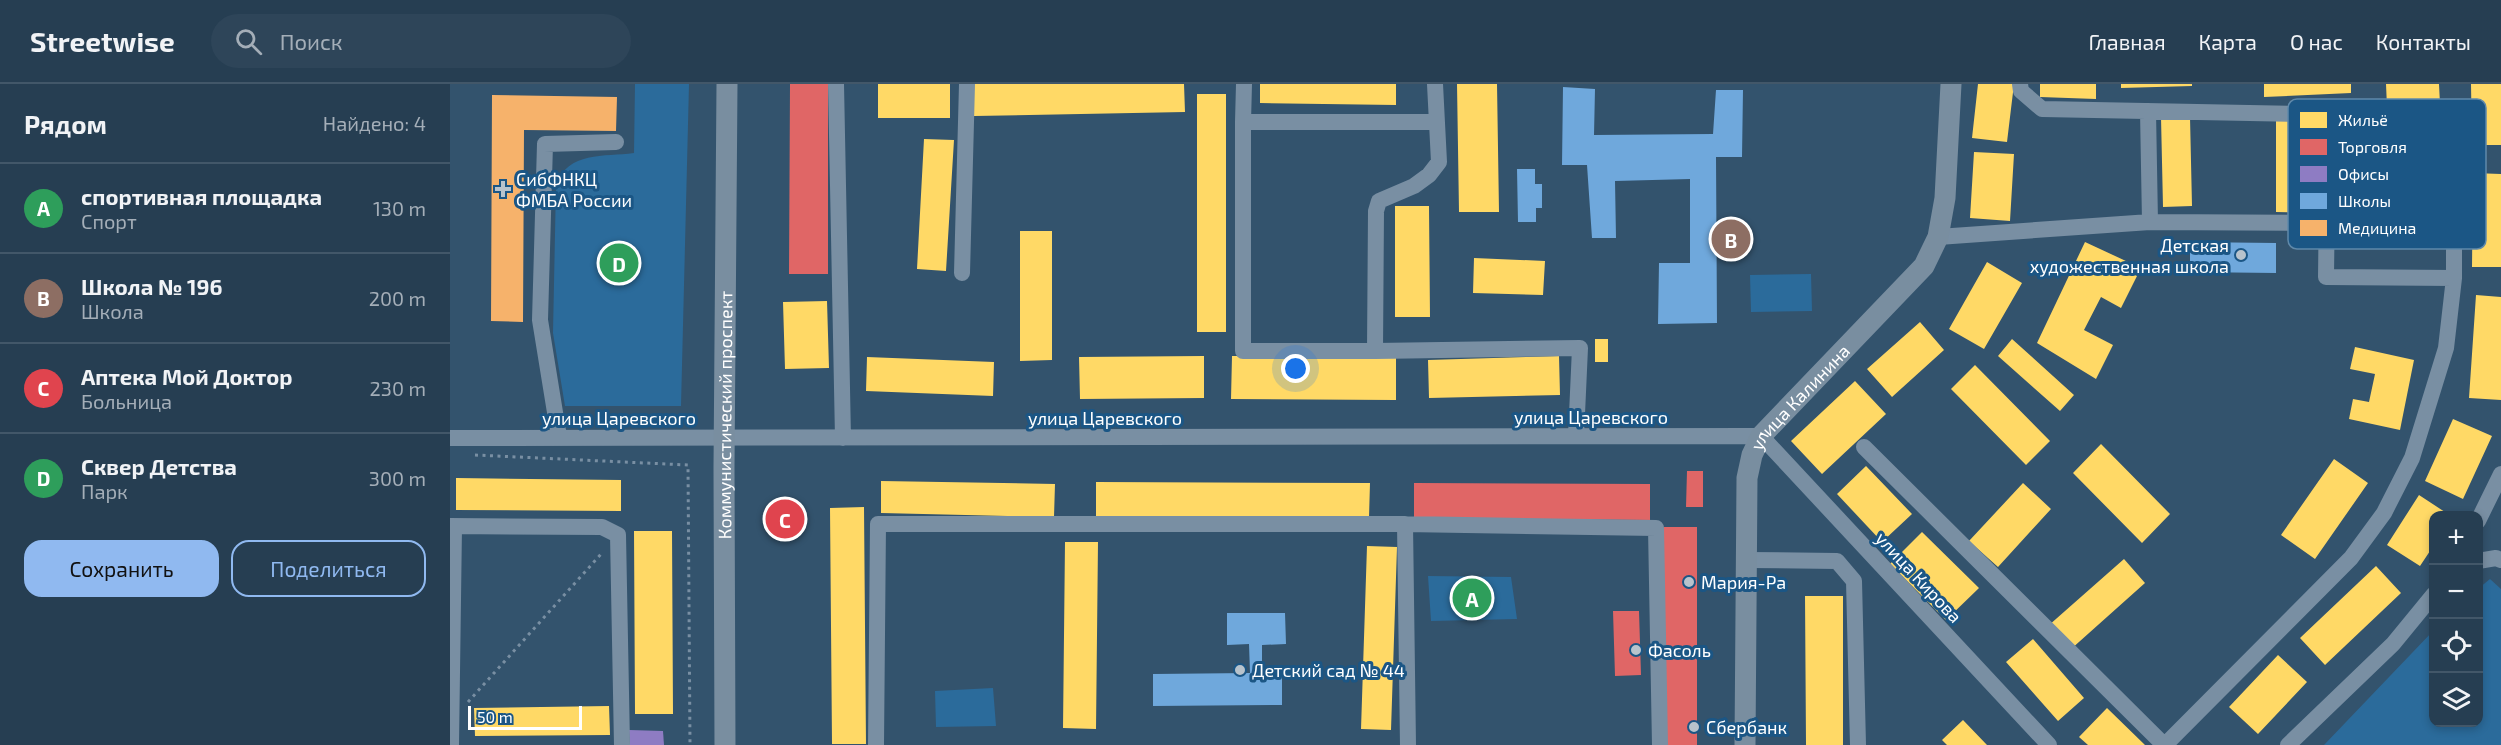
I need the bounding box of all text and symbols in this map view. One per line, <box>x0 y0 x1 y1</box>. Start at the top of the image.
search box <box>211 14 631 68</box>
text: Streetwise <box>30 24 175 58</box>
icon: search <box>232 25 265 58</box>
text: Поиск <box>280 28 343 54</box>
text: Главная <box>2089 29 2166 54</box>
text: Карта <box>2199 29 2257 54</box>
text: О нас <box>2290 29 2343 54</box>
text: Контакты <box>2376 29 2471 54</box>
legend <box>2288 99 2486 249</box>
text: Рядом <box>24 108 107 139</box>
text: Жильё <box>2338 110 2388 129</box>
text: Найдено: 4 <box>323 111 426 135</box>
text: Торговля <box>2338 137 2407 156</box>
text: Офисы <box>2338 164 2389 183</box>
place label: СибФНКЦ ФМБА России <box>516 168 632 211</box>
marker: СибФНКЦ ФМБА России <box>494 180 512 198</box>
text: спортивная площадка <box>81 183 322 209</box>
text: Школы <box>2338 191 2391 210</box>
text: A <box>37 196 50 220</box>
text: 130 m <box>373 196 426 220</box>
text: Спорт <box>81 209 137 233</box>
pin: B <box>1712 216 1750 262</box>
text: Медицина <box>2338 218 2416 237</box>
place label: Детская художественная школа <box>2030 234 2229 277</box>
pin: D <box>600 240 638 285</box>
marker: Детская художественная школа <box>2234 248 2248 262</box>
text: Школа № 196 <box>81 273 223 299</box>
text: B <box>37 286 50 310</box>
text: 200 m <box>369 286 426 310</box>
street label: Коммунистический проспект <box>713 291 736 539</box>
text: Школа <box>81 299 144 323</box>
street label: улица Калинина <box>1745 340 1854 454</box>
your location <box>1281 354 1310 383</box>
text: Аптека Мой Доктор <box>81 363 293 389</box>
text: C <box>38 376 49 400</box>
text: 230 m <box>370 376 426 400</box>
text: Больница <box>81 389 172 413</box>
street label: улица Царевского <box>1514 406 1668 428</box>
street label: улица Царевского <box>542 407 696 429</box>
street label: улица Царевского <box>1028 407 1182 429</box>
text: Сквер Детства <box>81 453 237 479</box>
text: D <box>37 466 50 490</box>
text: 300 m <box>369 466 426 490</box>
text: Парк <box>81 479 128 503</box>
pin: C <box>766 496 804 542</box>
map controls <box>2429 511 2483 727</box>
button: + <box>2429 511 2483 565</box>
street label: улица Кирова <box>1871 527 1967 627</box>
button: Сохранить <box>24 540 219 597</box>
button: Поделиться <box>231 540 426 597</box>
button: − <box>2429 565 2483 619</box>
place label: Мария-Ра <box>1701 571 1786 593</box>
marker: Мария-Ра <box>1682 575 1696 589</box>
pin: A <box>1452 576 1492 620</box>
button: locate <box>2429 619 2483 673</box>
place label: Фасоль <box>1648 639 1711 661</box>
marker: Фасоль <box>1629 643 1643 657</box>
place label: Детский сад № 44 <box>1252 659 1405 681</box>
marker: Детский сад № 44 <box>1233 663 1247 677</box>
button: layers <box>2429 673 2483 727</box>
scale bar <box>468 703 582 730</box>
text: 50 m <box>477 707 513 726</box>
place label: Сбербанк <box>1706 716 1788 738</box>
marker: Сбербанк <box>1687 720 1701 734</box>

